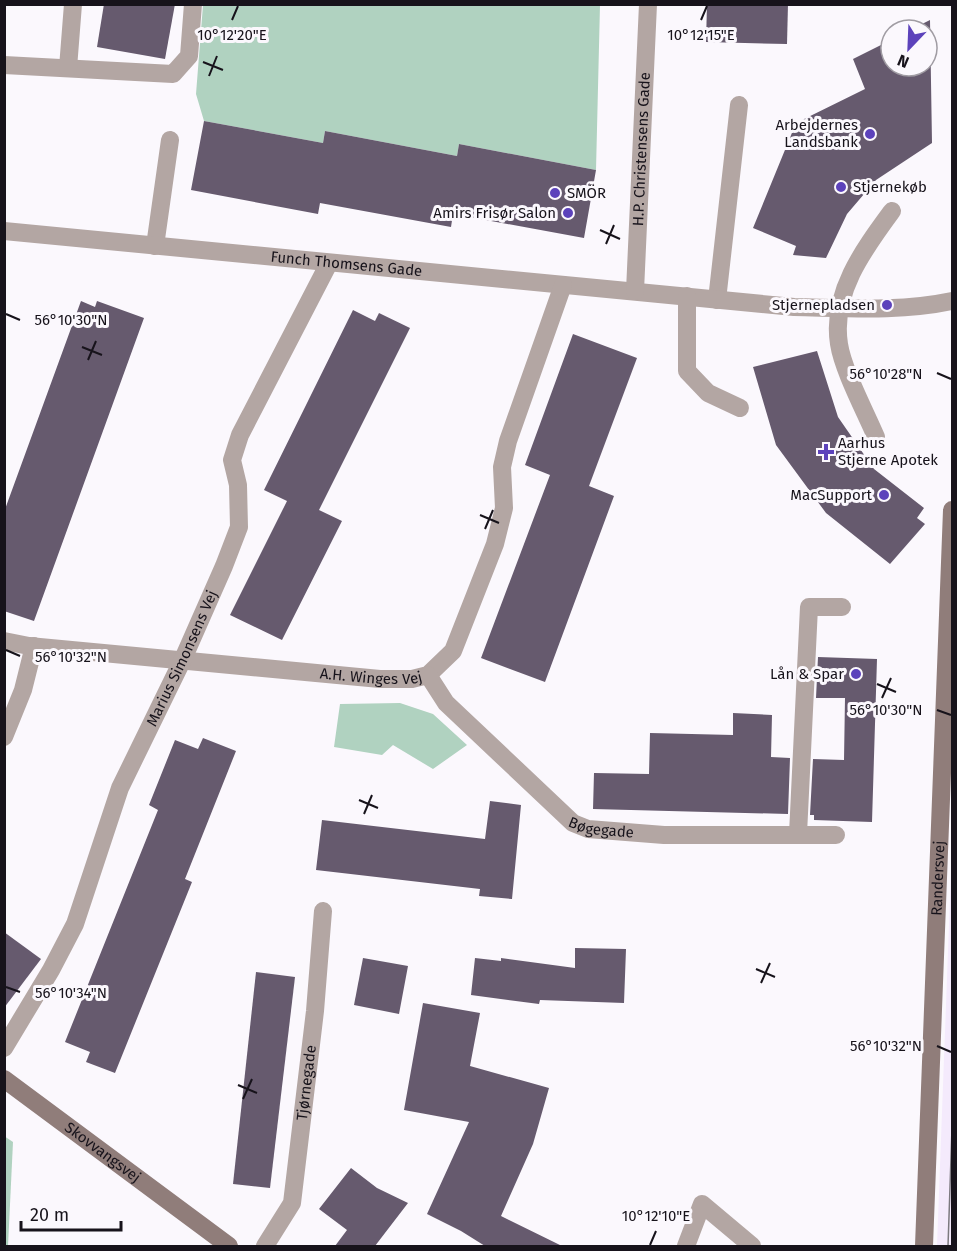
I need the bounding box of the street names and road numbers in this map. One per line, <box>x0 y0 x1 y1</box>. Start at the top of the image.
street label: H.P. Christensens Gade <box>629 72 654 227</box>
street label: Funch Thomsens Gade <box>270 248 423 280</box>
street label: Marius Simonsens Vej <box>143 588 221 729</box>
street label: A.H. Winges Vej <box>319 664 424 688</box>
street label: Bøgegade <box>566 813 635 842</box>
street label: Randersvej <box>928 840 948 916</box>
street label: Tjørnegade <box>293 1044 320 1121</box>
street label: Skovvangsvej <box>61 1118 144 1186</box>

